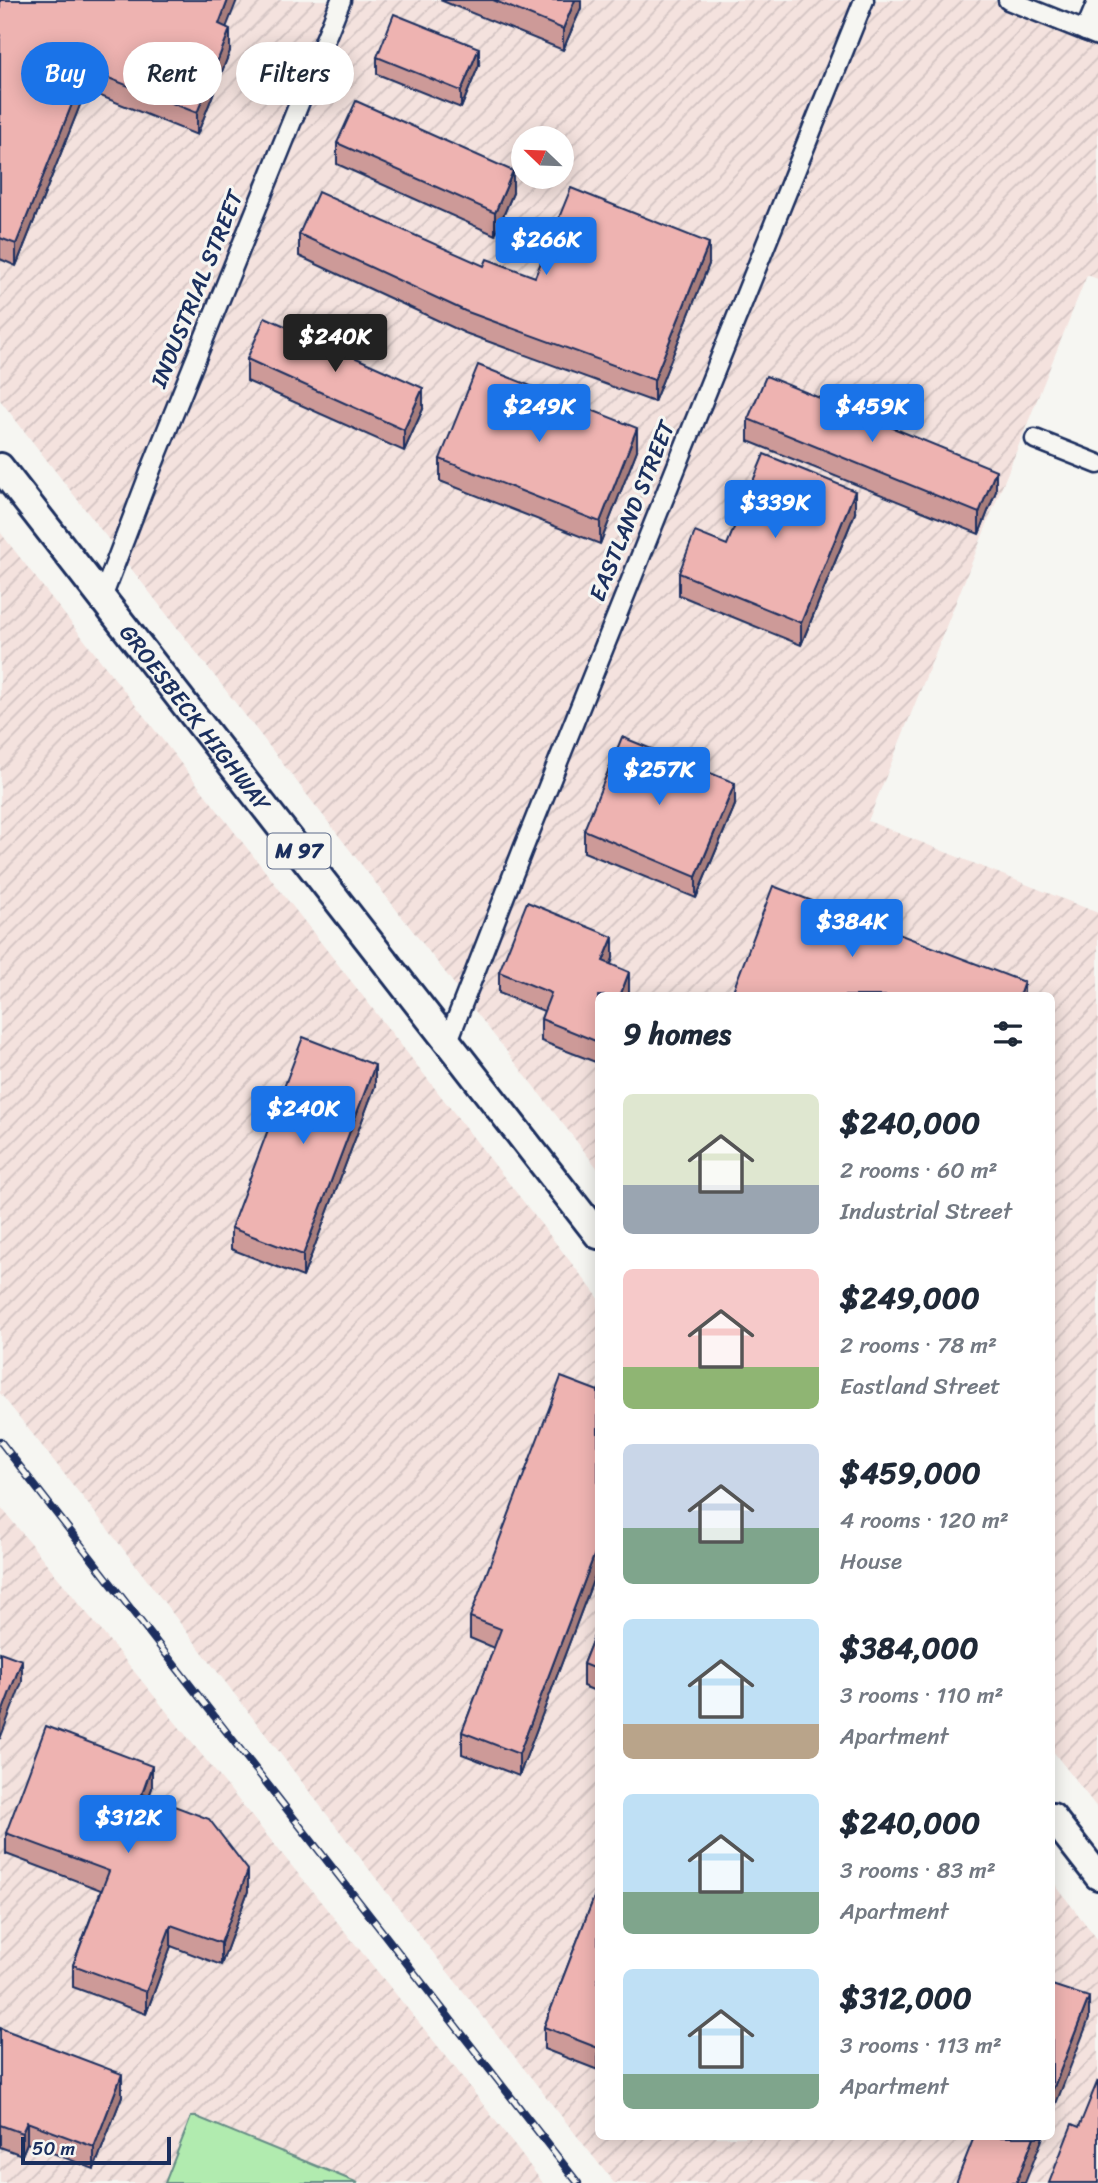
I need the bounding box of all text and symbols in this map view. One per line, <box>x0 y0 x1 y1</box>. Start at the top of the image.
chip: Buy <box>21 42 109 105</box>
chip: Rent <box>123 42 222 105</box>
chip: Filters <box>236 42 354 105</box>
north arrow <box>511 126 574 189</box>
map controls <box>511 126 574 189</box>
street label: INDUSTRIAL STREET <box>138 183 256 395</box>
pin: $266K <box>497 218 595 277</box>
text: $266K <box>512 219 580 260</box>
pin: $240K <box>286 314 384 374</box>
text: $240K <box>299 316 371 357</box>
pin: $249K <box>490 384 588 444</box>
pin: $459K <box>823 384 921 444</box>
text: $249K <box>503 386 575 427</box>
text: $459K <box>836 386 908 427</box>
street label: EASTLAND STREET <box>577 413 687 608</box>
pin: $339K <box>726 480 824 540</box>
text: $339K <box>741 482 809 523</box>
street label: GROESBECK HIGHWAY <box>109 615 283 822</box>
pin: $257K <box>610 748 708 807</box>
text: $257K <box>624 749 694 790</box>
road number: M 97 <box>268 834 330 868</box>
pin: $384K <box>803 900 901 959</box>
text: $384K <box>817 901 887 942</box>
text: 9 homes <box>623 1007 731 1061</box>
icon: filters <box>989 1015 1027 1053</box>
pin: $240K <box>254 1086 352 1146</box>
text: $240K <box>267 1088 339 1129</box>
text: $240,000 <box>840 1096 980 1150</box>
icon: home <box>679 1122 763 1206</box>
text: 2 rooms · 60 m² <box>840 1150 998 1191</box>
text: Industrial Street <box>840 1191 1012 1232</box>
text: $249,000 <box>840 1271 980 1325</box>
icon: home <box>679 1297 763 1381</box>
text: 2 rooms · 78 m² <box>840 1325 997 1366</box>
text: Eastland Street <box>840 1366 1000 1407</box>
text: $459,000 <box>840 1446 981 1500</box>
icon: home <box>679 1472 763 1556</box>
text: 4 rooms · 120 m² <box>840 1500 1009 1541</box>
text: House <box>840 1541 902 1582</box>
text: $384,000 <box>840 1621 978 1675</box>
icon: home <box>679 1647 763 1731</box>
text: 3 rooms · 110 m² <box>840 1675 1004 1716</box>
text: Apartment <box>840 1716 949 1757</box>
pin: $312K <box>79 1796 177 1855</box>
text: $240,000 <box>840 1796 980 1850</box>
text: $312K <box>95 1797 161 1838</box>
icon: home <box>679 1822 763 1906</box>
text: 3 rooms · 83 m² <box>840 1850 996 1891</box>
text: Apartment <box>840 1891 949 1932</box>
text: $312,000 <box>840 1971 972 2025</box>
icon: home <box>679 1997 763 2081</box>
text: 3 rooms · 113 m² <box>840 2025 1002 2066</box>
text: Apartment <box>840 2066 949 2107</box>
text: 50 m <box>32 2132 75 2165</box>
scale bar <box>21 2134 172 2166</box>

